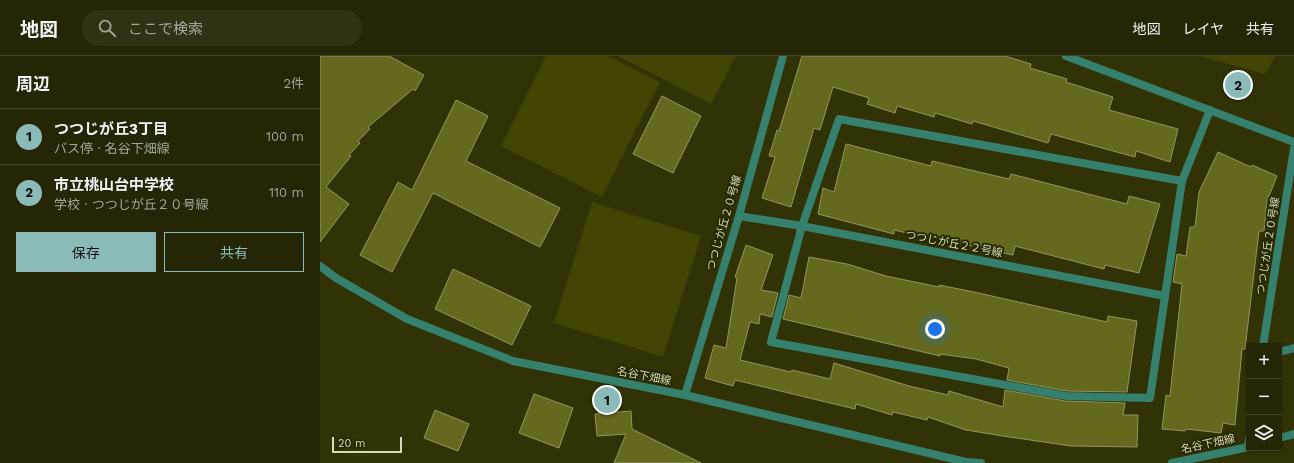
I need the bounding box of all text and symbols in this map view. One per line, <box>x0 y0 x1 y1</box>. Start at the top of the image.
search box <box>82 10 362 46</box>
icon: search <box>96 17 118 39</box>
text: 地図 <box>20 18 58 41</box>
text: ここで検索 <box>128 20 203 38</box>
text: 地図 <box>1132 21 1160 37</box>
text: レイヤ <box>1182 21 1224 37</box>
text: 共有 <box>1246 21 1274 37</box>
pin: 2 <box>1225 70 1251 100</box>
text: 周辺 <box>16 74 50 94</box>
text: 2件 <box>283 76 304 91</box>
text: つつじが丘3丁目 <box>54 120 168 138</box>
text: 1 <box>26 129 32 144</box>
text: 100 m <box>266 129 304 144</box>
text: バス停 · 名谷下畑線 <box>54 141 170 156</box>
street label: つつじが丘２０号線 <box>704 174 744 272</box>
text: 市立桃山台中学校 <box>54 176 174 194</box>
text: 2 <box>25 185 33 200</box>
text: 110 m <box>269 185 304 200</box>
street label: つつじが丘２０号線 <box>1254 196 1282 296</box>
text: 学校 · つつじが丘２０号線 <box>54 197 209 212</box>
street label: つつじが丘２２号線 <box>904 228 1004 260</box>
button: 保存 <box>16 232 156 272</box>
button: 共有 <box>164 232 304 272</box>
your location <box>925 319 945 339</box>
map controls <box>1246 343 1282 451</box>
button: + <box>1246 343 1282 379</box>
street label: 名谷下畑線 <box>616 364 672 388</box>
button: − <box>1246 379 1282 415</box>
pin: 1 <box>594 385 620 415</box>
button: layers <box>1246 415 1282 451</box>
street label: 名谷下畑線 <box>1180 432 1236 456</box>
scale bar <box>332 435 402 454</box>
text: 20 m <box>338 437 366 450</box>

